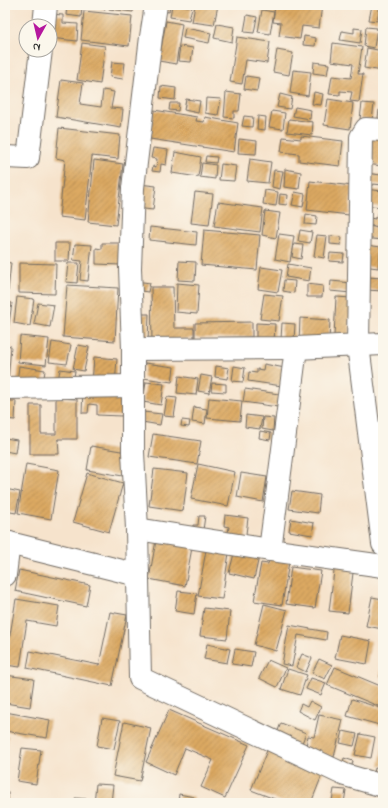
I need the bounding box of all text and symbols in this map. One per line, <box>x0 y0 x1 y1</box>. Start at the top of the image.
north arrow <box>18 18 58 58</box>
text: N <box>32 38 42 55</box>

